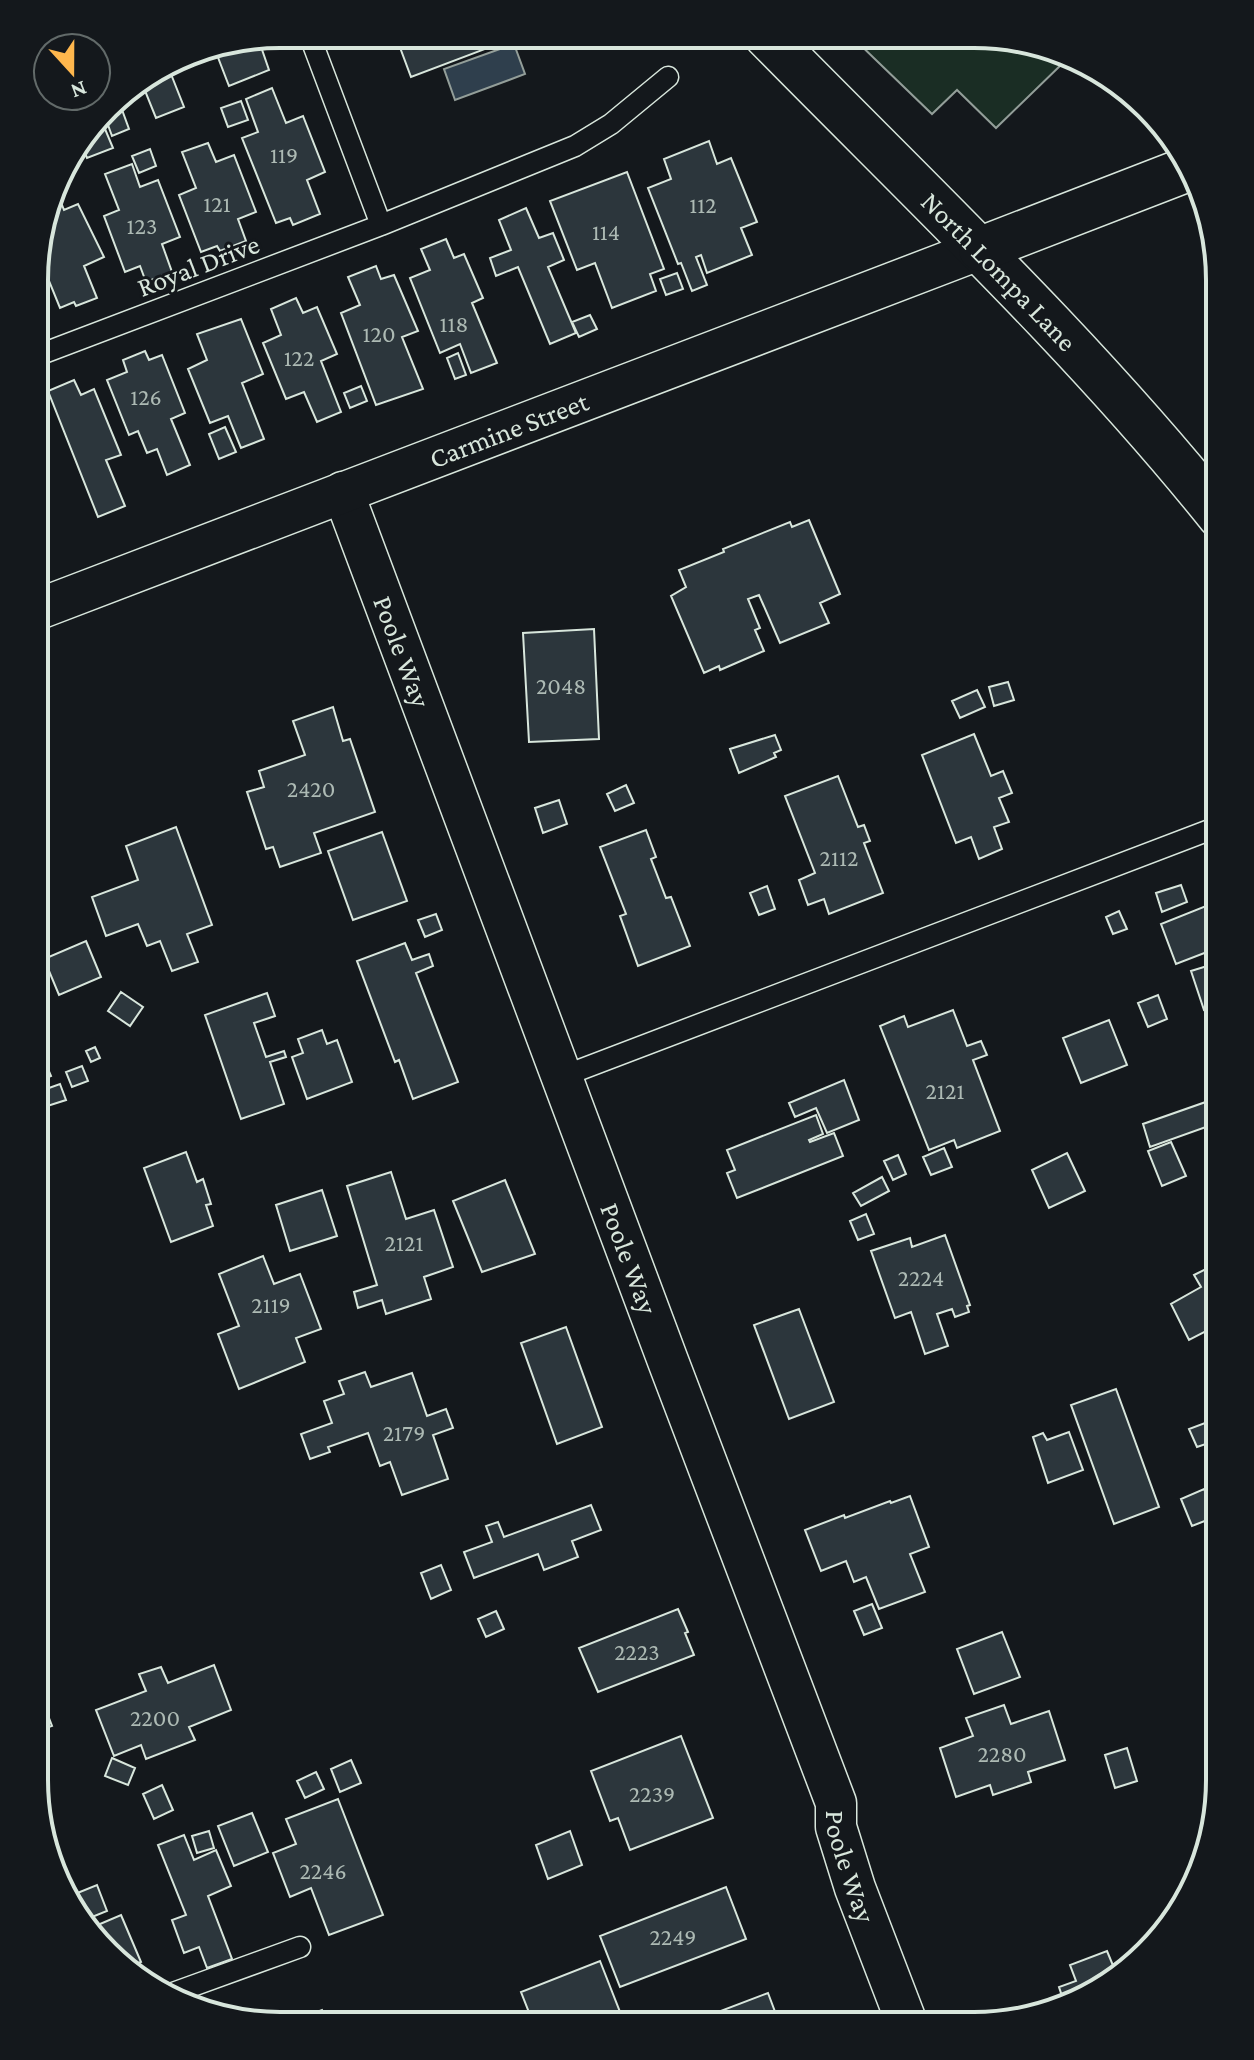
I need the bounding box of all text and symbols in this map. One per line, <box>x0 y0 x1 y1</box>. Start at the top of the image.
north arrow <box>32 32 112 112</box>
text: N <box>68 76 90 105</box>
house number: 119 <box>270 141 298 168</box>
street label: North Lompa Lane <box>915 186 1083 357</box>
house number: 121 <box>203 190 231 217</box>
house number: 112 <box>689 191 717 218</box>
house number: 123 <box>127 212 157 239</box>
house number: 114 <box>592 218 620 245</box>
street label: Royal Drive <box>133 228 264 303</box>
house number: 118 <box>440 310 468 337</box>
house number: 120 <box>363 320 395 347</box>
house number: 122 <box>284 344 314 371</box>
house number: 126 <box>130 383 162 410</box>
street label: Carmine Street <box>425 385 593 474</box>
street label: Poole Way <box>367 591 437 712</box>
house number: 2048 <box>536 672 586 699</box>
house number: 2420 <box>287 775 335 802</box>
house number: 2112 <box>820 844 858 871</box>
house number: 2121 <box>926 1077 964 1104</box>
street label: Poole Way <box>594 1198 664 1319</box>
house number: 2121 <box>385 1229 423 1256</box>
house number: 2224 <box>898 1264 944 1291</box>
house number: 2119 <box>251 1291 291 1318</box>
house number: 2179 <box>383 1419 425 1446</box>
house number: 2223 <box>614 1638 660 1665</box>
house number: 2200 <box>130 1704 180 1731</box>
house number: 2280 <box>977 1740 1027 1767</box>
house number: 2239 <box>629 1780 675 1807</box>
street label: Poole Way <box>820 1810 882 1928</box>
house number: 2246 <box>299 1857 347 1884</box>
house number: 2249 <box>650 1923 696 1950</box>

